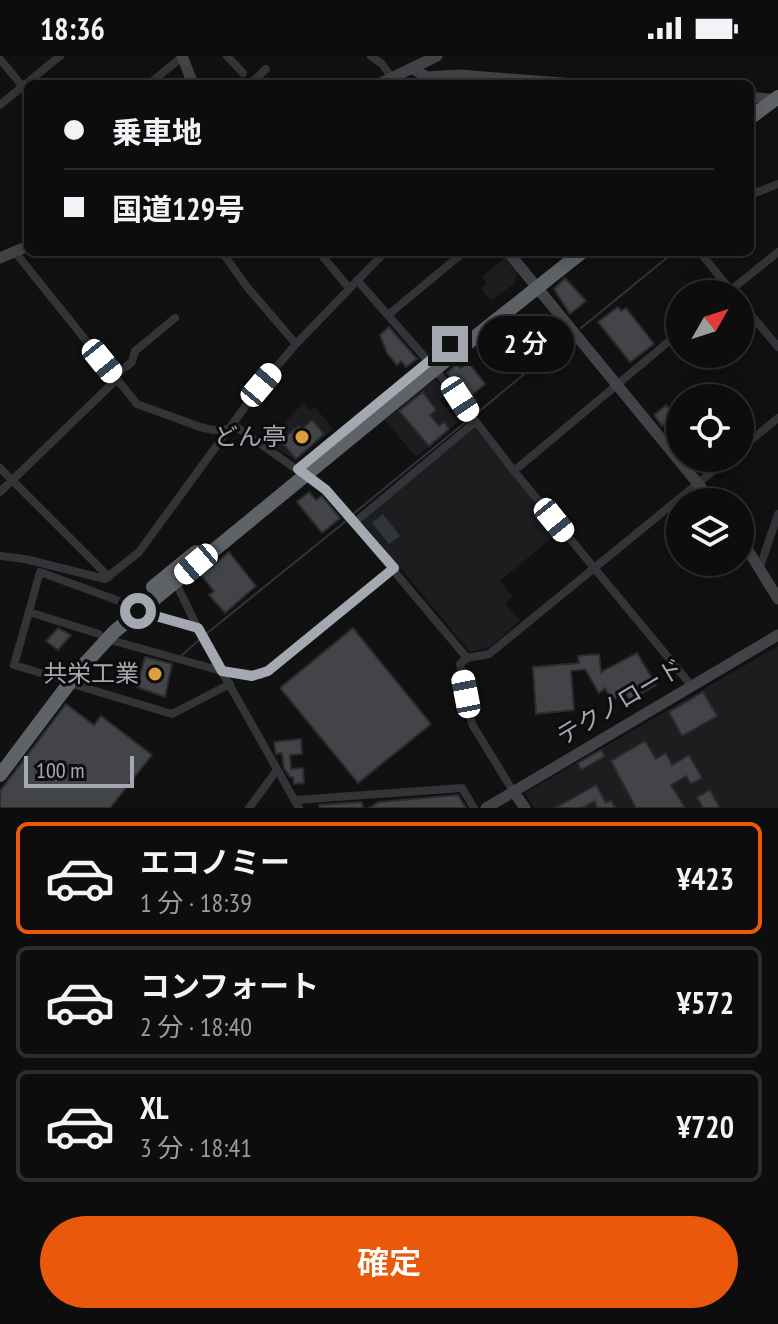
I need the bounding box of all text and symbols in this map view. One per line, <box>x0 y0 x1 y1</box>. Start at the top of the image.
text: 18:36 <box>40 9 105 48</box>
text: 乗車地 <box>112 112 202 151</box>
text: 国道129号 <box>112 189 245 228</box>
north arrow <box>666 280 754 368</box>
map controls <box>666 280 754 576</box>
callout: 2 分 <box>478 316 574 372</box>
route end <box>432 326 468 362</box>
text: 2 分 <box>504 327 548 360</box>
car <box>78 335 126 387</box>
car <box>236 359 286 411</box>
car <box>437 372 483 426</box>
button: locate <box>666 384 754 472</box>
place label: どん亭 <box>214 421 286 452</box>
marker: どん亭 <box>293 428 311 446</box>
button: layers <box>666 488 754 576</box>
car <box>530 494 578 546</box>
car <box>170 539 222 589</box>
route start <box>120 593 156 629</box>
street label: テクノロード <box>551 652 689 752</box>
place label: 共栄工業 <box>43 658 139 689</box>
marker: 共栄工業 <box>146 665 164 683</box>
car <box>450 668 482 720</box>
scale bar <box>24 752 134 788</box>
text: 100 m <box>36 756 85 784</box>
icon: car <box>44 842 116 914</box>
text: エコノミー <box>140 842 290 881</box>
text: ¥423 <box>677 859 734 898</box>
text: 1 分 · 18:39 <box>140 886 252 919</box>
icon: car <box>44 966 116 1038</box>
text: コンフォート <box>140 966 319 1005</box>
text: ¥572 <box>677 983 734 1022</box>
text: 2 分 · 18:40 <box>140 1010 252 1043</box>
text: XL <box>140 1088 169 1127</box>
icon: car <box>44 1090 116 1162</box>
text: ¥720 <box>677 1107 734 1146</box>
text: 3 分 · 18:41 <box>140 1131 252 1164</box>
button: 確定 <box>40 1216 738 1308</box>

